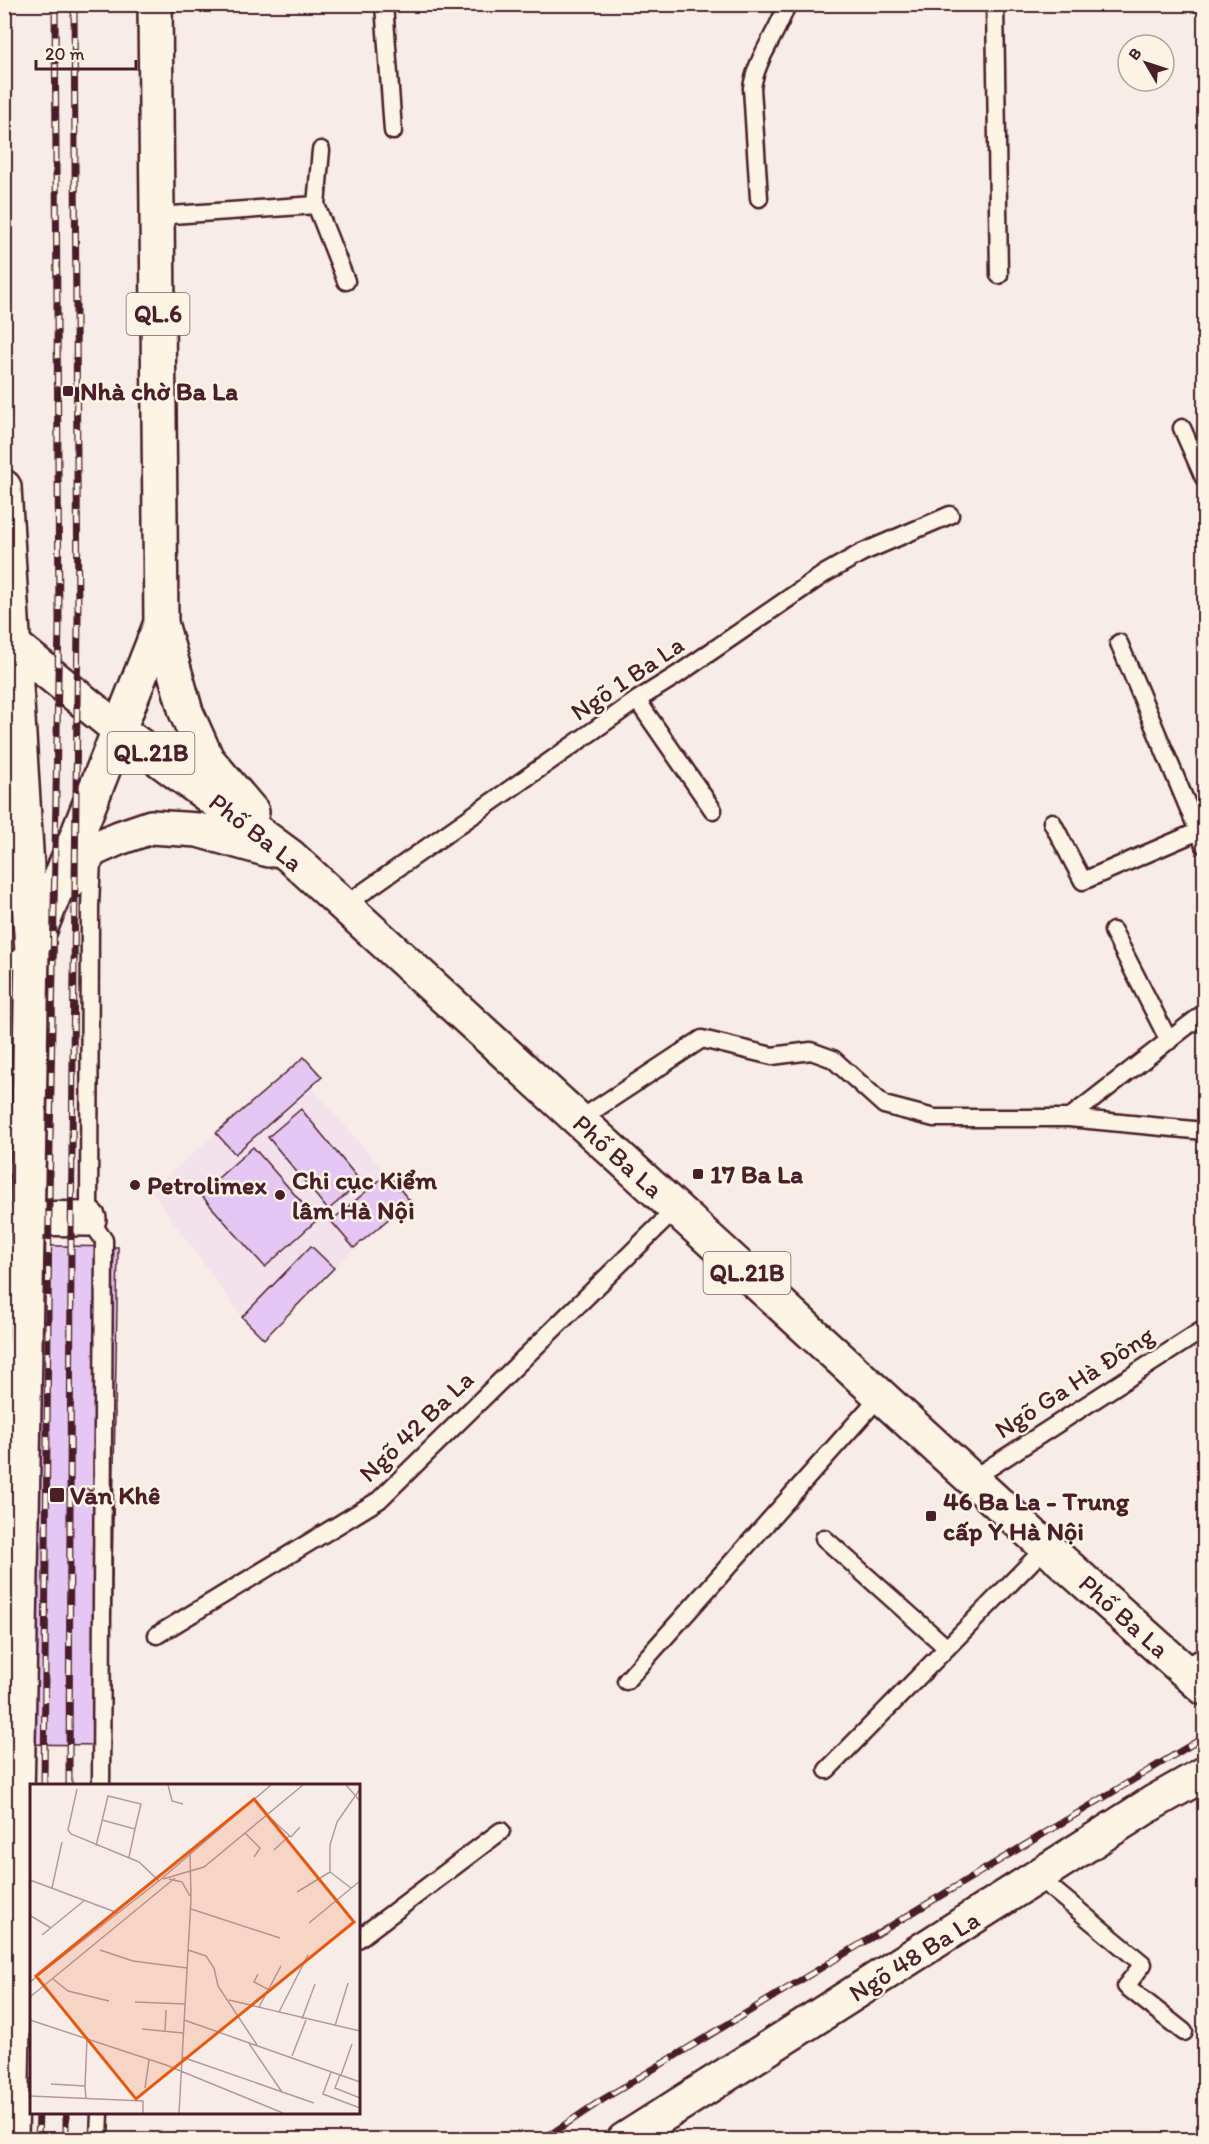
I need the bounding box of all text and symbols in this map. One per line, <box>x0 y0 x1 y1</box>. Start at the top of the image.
scale bar <box>36 33 136 71</box>
north arrow <box>1116 33 1176 93</box>
text: 20 m <box>45 43 85 65</box>
text: B <box>1124 43 1146 64</box>
road number: QL.6 <box>126 293 190 335</box>
place label: Nhà chờ Ba La <box>80 375 238 407</box>
marker: Nhà chờ Ba La <box>61 384 75 398</box>
street label: Ngõ 1 Ba La <box>564 628 690 728</box>
road number: QL.21B <box>108 732 195 774</box>
street label: Phố Ba La <box>203 785 309 879</box>
street label: Phố Ba La <box>566 1107 670 1205</box>
place label: 17 Ba La <box>710 1158 803 1190</box>
place label: Chi cục Kiểm lâm Hà Nội <box>292 1164 437 1226</box>
marker: 17 Ba La <box>691 1167 705 1181</box>
place label: Petrolimex <box>147 1169 267 1201</box>
marker: Petrolimex <box>128 1178 142 1192</box>
marker: Chi cục Kiểm lâm Hà Nội <box>273 1188 287 1202</box>
road number: QL.21B <box>704 1252 790 1294</box>
street label: Ngõ Ga Hà Đông <box>988 1318 1160 1445</box>
street label: Ngõ 42 Ba La <box>352 1363 480 1489</box>
place label: Văn Khê <box>70 1479 160 1511</box>
place label: 46 Ba La - Trung cấp Y Hà Nội <box>943 1485 1130 1547</box>
marker: Văn Khê <box>48 1486 66 1504</box>
marker: 46 Ba La - Trung cấp Y Hà Nội <box>924 1509 938 1523</box>
street label: Phố Ba La <box>1072 1567 1176 1665</box>
inset map <box>30 1784 360 2114</box>
street label: Ngõ 48 Ba La <box>843 1903 985 2009</box>

